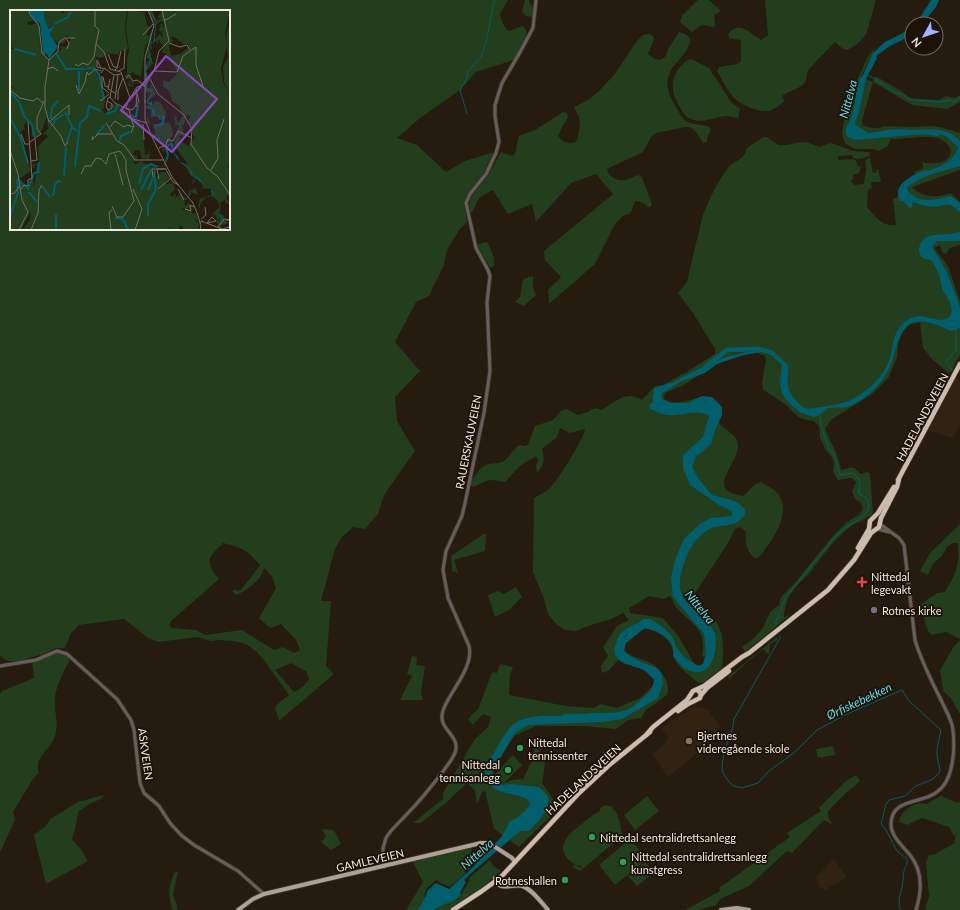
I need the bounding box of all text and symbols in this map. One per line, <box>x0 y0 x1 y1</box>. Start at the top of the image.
inset map <box>10 10 230 230</box>
north arrow <box>904 16 944 56</box>
text: N <box>908 35 924 50</box>
water label: Nittelva <box>836 78 860 120</box>
street label: HADELANDSVEIEN <box>893 371 951 463</box>
street label: RAUERSKAUVEIEN <box>452 394 484 490</box>
place label: Nittedal legevakt <box>871 570 911 596</box>
marker: Nittedal legevakt <box>856 576 868 588</box>
water label: Nittelva <box>682 587 718 627</box>
place label: Rotnes kirke <box>882 604 942 617</box>
marker: Rotnes kirke <box>869 605 879 615</box>
water label: Ørfiskebekken <box>824 679 894 723</box>
street label: ASKVEIEN <box>136 727 156 781</box>
place label: Bjertnes videregående skole <box>697 729 790 755</box>
place label: Nittedal tennissenter <box>528 736 588 762</box>
marker: Bjertnes videregående skole <box>684 736 694 746</box>
street label: HADELANDSVEIEN <box>543 741 623 817</box>
marker: Nittedal tennissenter <box>515 743 525 753</box>
place label: Nittedal tennisanlegg <box>439 758 500 784</box>
marker: Nittedal tennisanlegg <box>503 765 513 775</box>
place label: Nittedal sentralidrettsanlegg <box>600 831 736 844</box>
marker: Nittedal sentralidrettsanlegg <box>587 832 597 842</box>
water label: Nittelva <box>457 836 497 872</box>
street label: GAMLEVEIEN <box>335 846 405 874</box>
place label: Nittedal sentralidrettsanlegg kunstgress <box>631 850 767 876</box>
marker: Nittedal sentralidrettsanlegg kunstgress <box>618 857 628 867</box>
place label: Rotneshallen <box>495 874 557 887</box>
marker: Rotneshallen <box>560 875 570 885</box>

